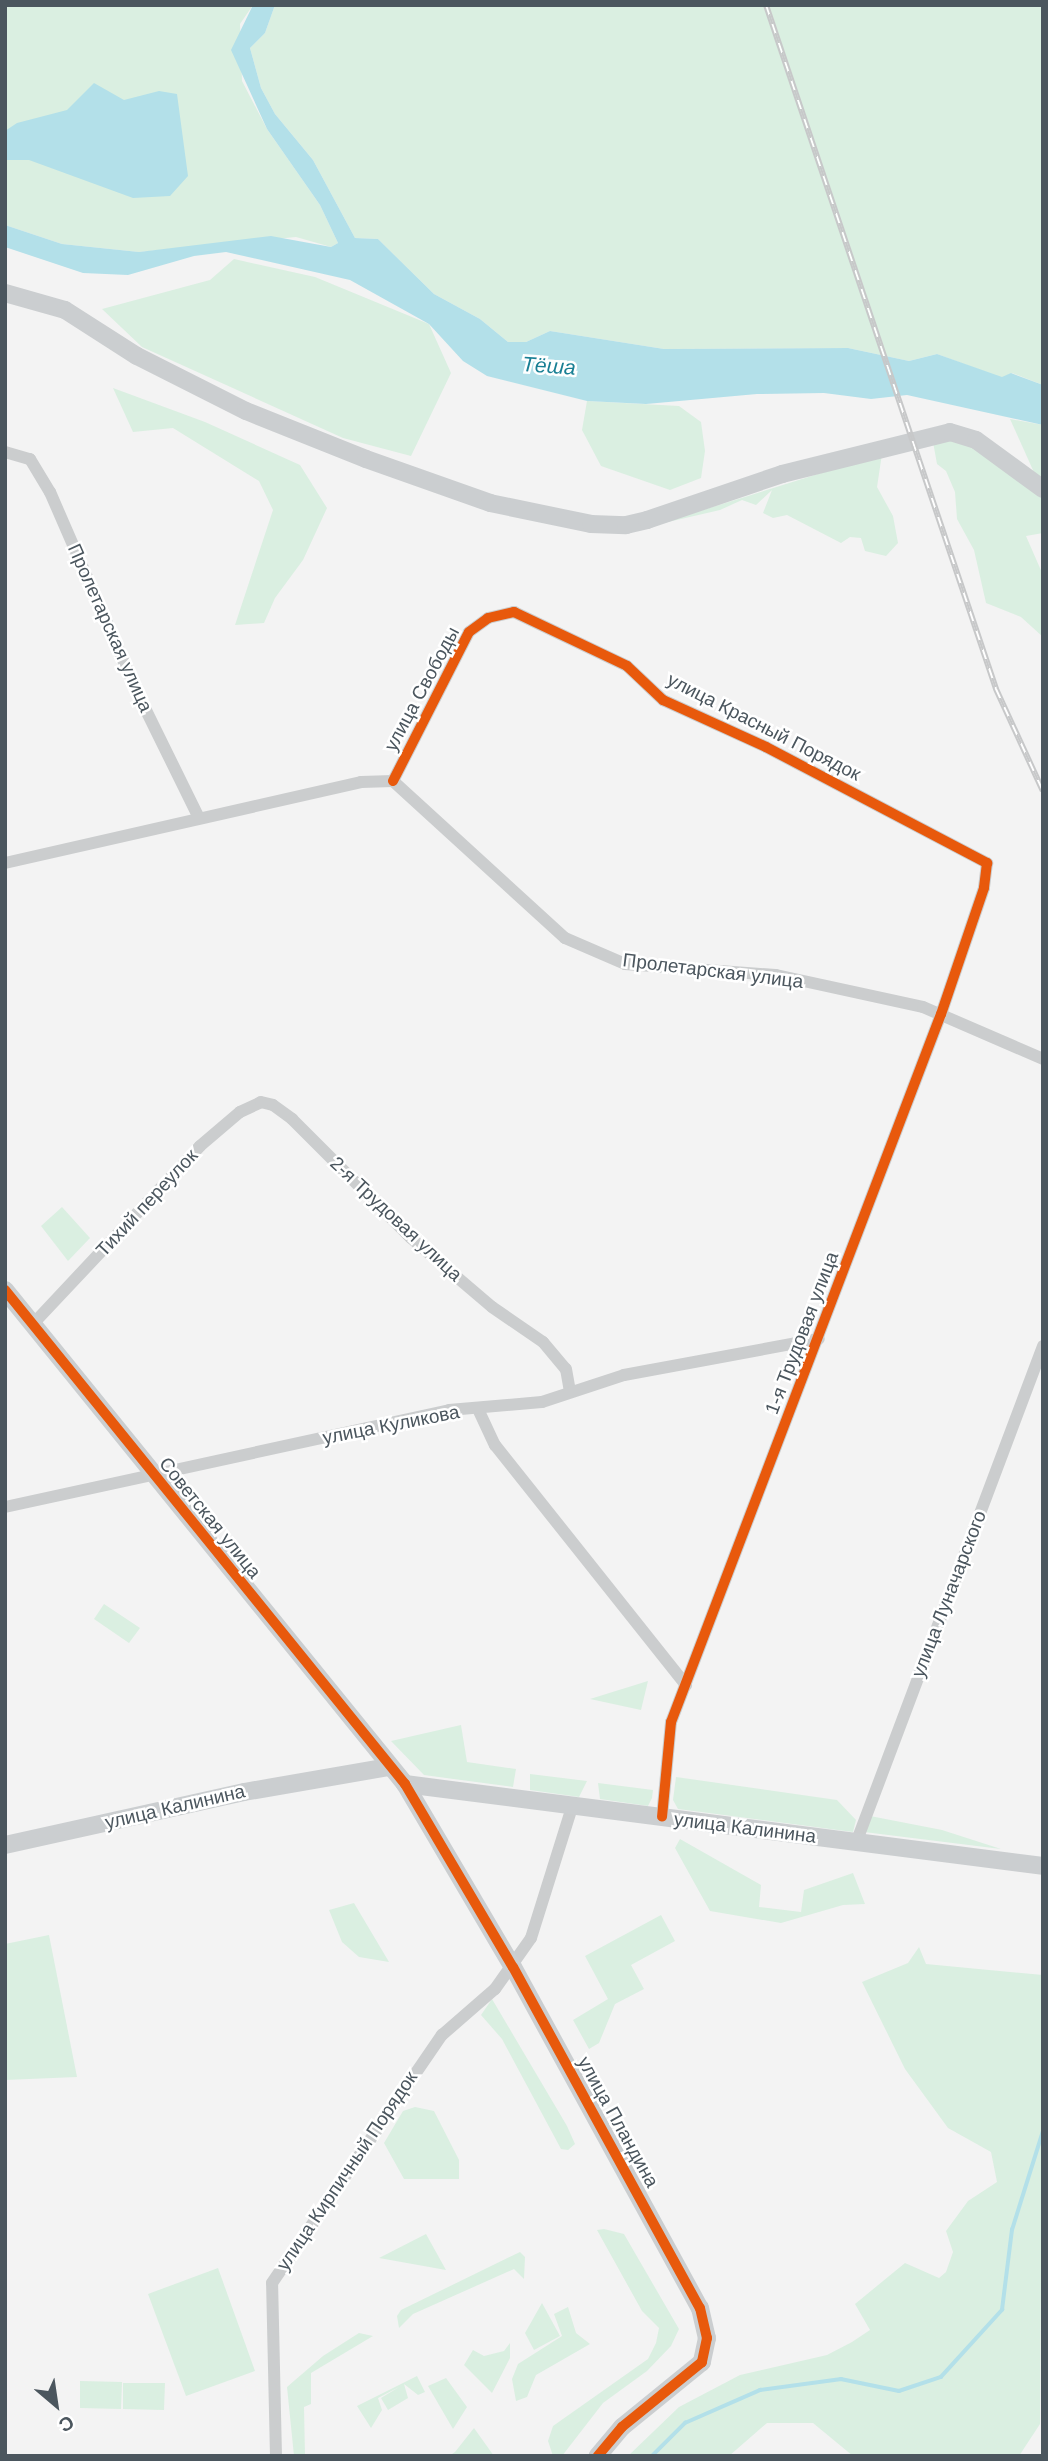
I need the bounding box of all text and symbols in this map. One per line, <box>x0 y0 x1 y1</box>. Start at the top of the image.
water label: Тёша <box>521 352 577 380</box>
street label: Пролетарская улица <box>63 540 157 716</box>
street label: улица Свободы <box>380 623 464 755</box>
street label: улица Красный Порядок <box>663 668 865 786</box>
street label: Пролетарская улица <box>621 949 805 993</box>
street label: Тихий переулок <box>91 1145 203 1261</box>
street label: 2-я Трудовая улица <box>325 1152 467 1286</box>
street label: 1-я Трудовая улица <box>761 1249 843 1417</box>
street label: улица Куликова <box>321 1401 461 1449</box>
street label: Советская улица <box>154 1453 266 1583</box>
street label: улица Луначарского <box>907 1507 991 1681</box>
street label: улица Калинина <box>103 1780 247 1834</box>
street label: улица Калинина <box>673 1808 817 1848</box>
street label: улица Пландина <box>573 2053 663 2191</box>
street label: улица Кирпичный Порядок <box>272 2067 422 2275</box>
north arrow <box>21 2370 91 2440</box>
text: С <box>55 2411 78 2436</box>

